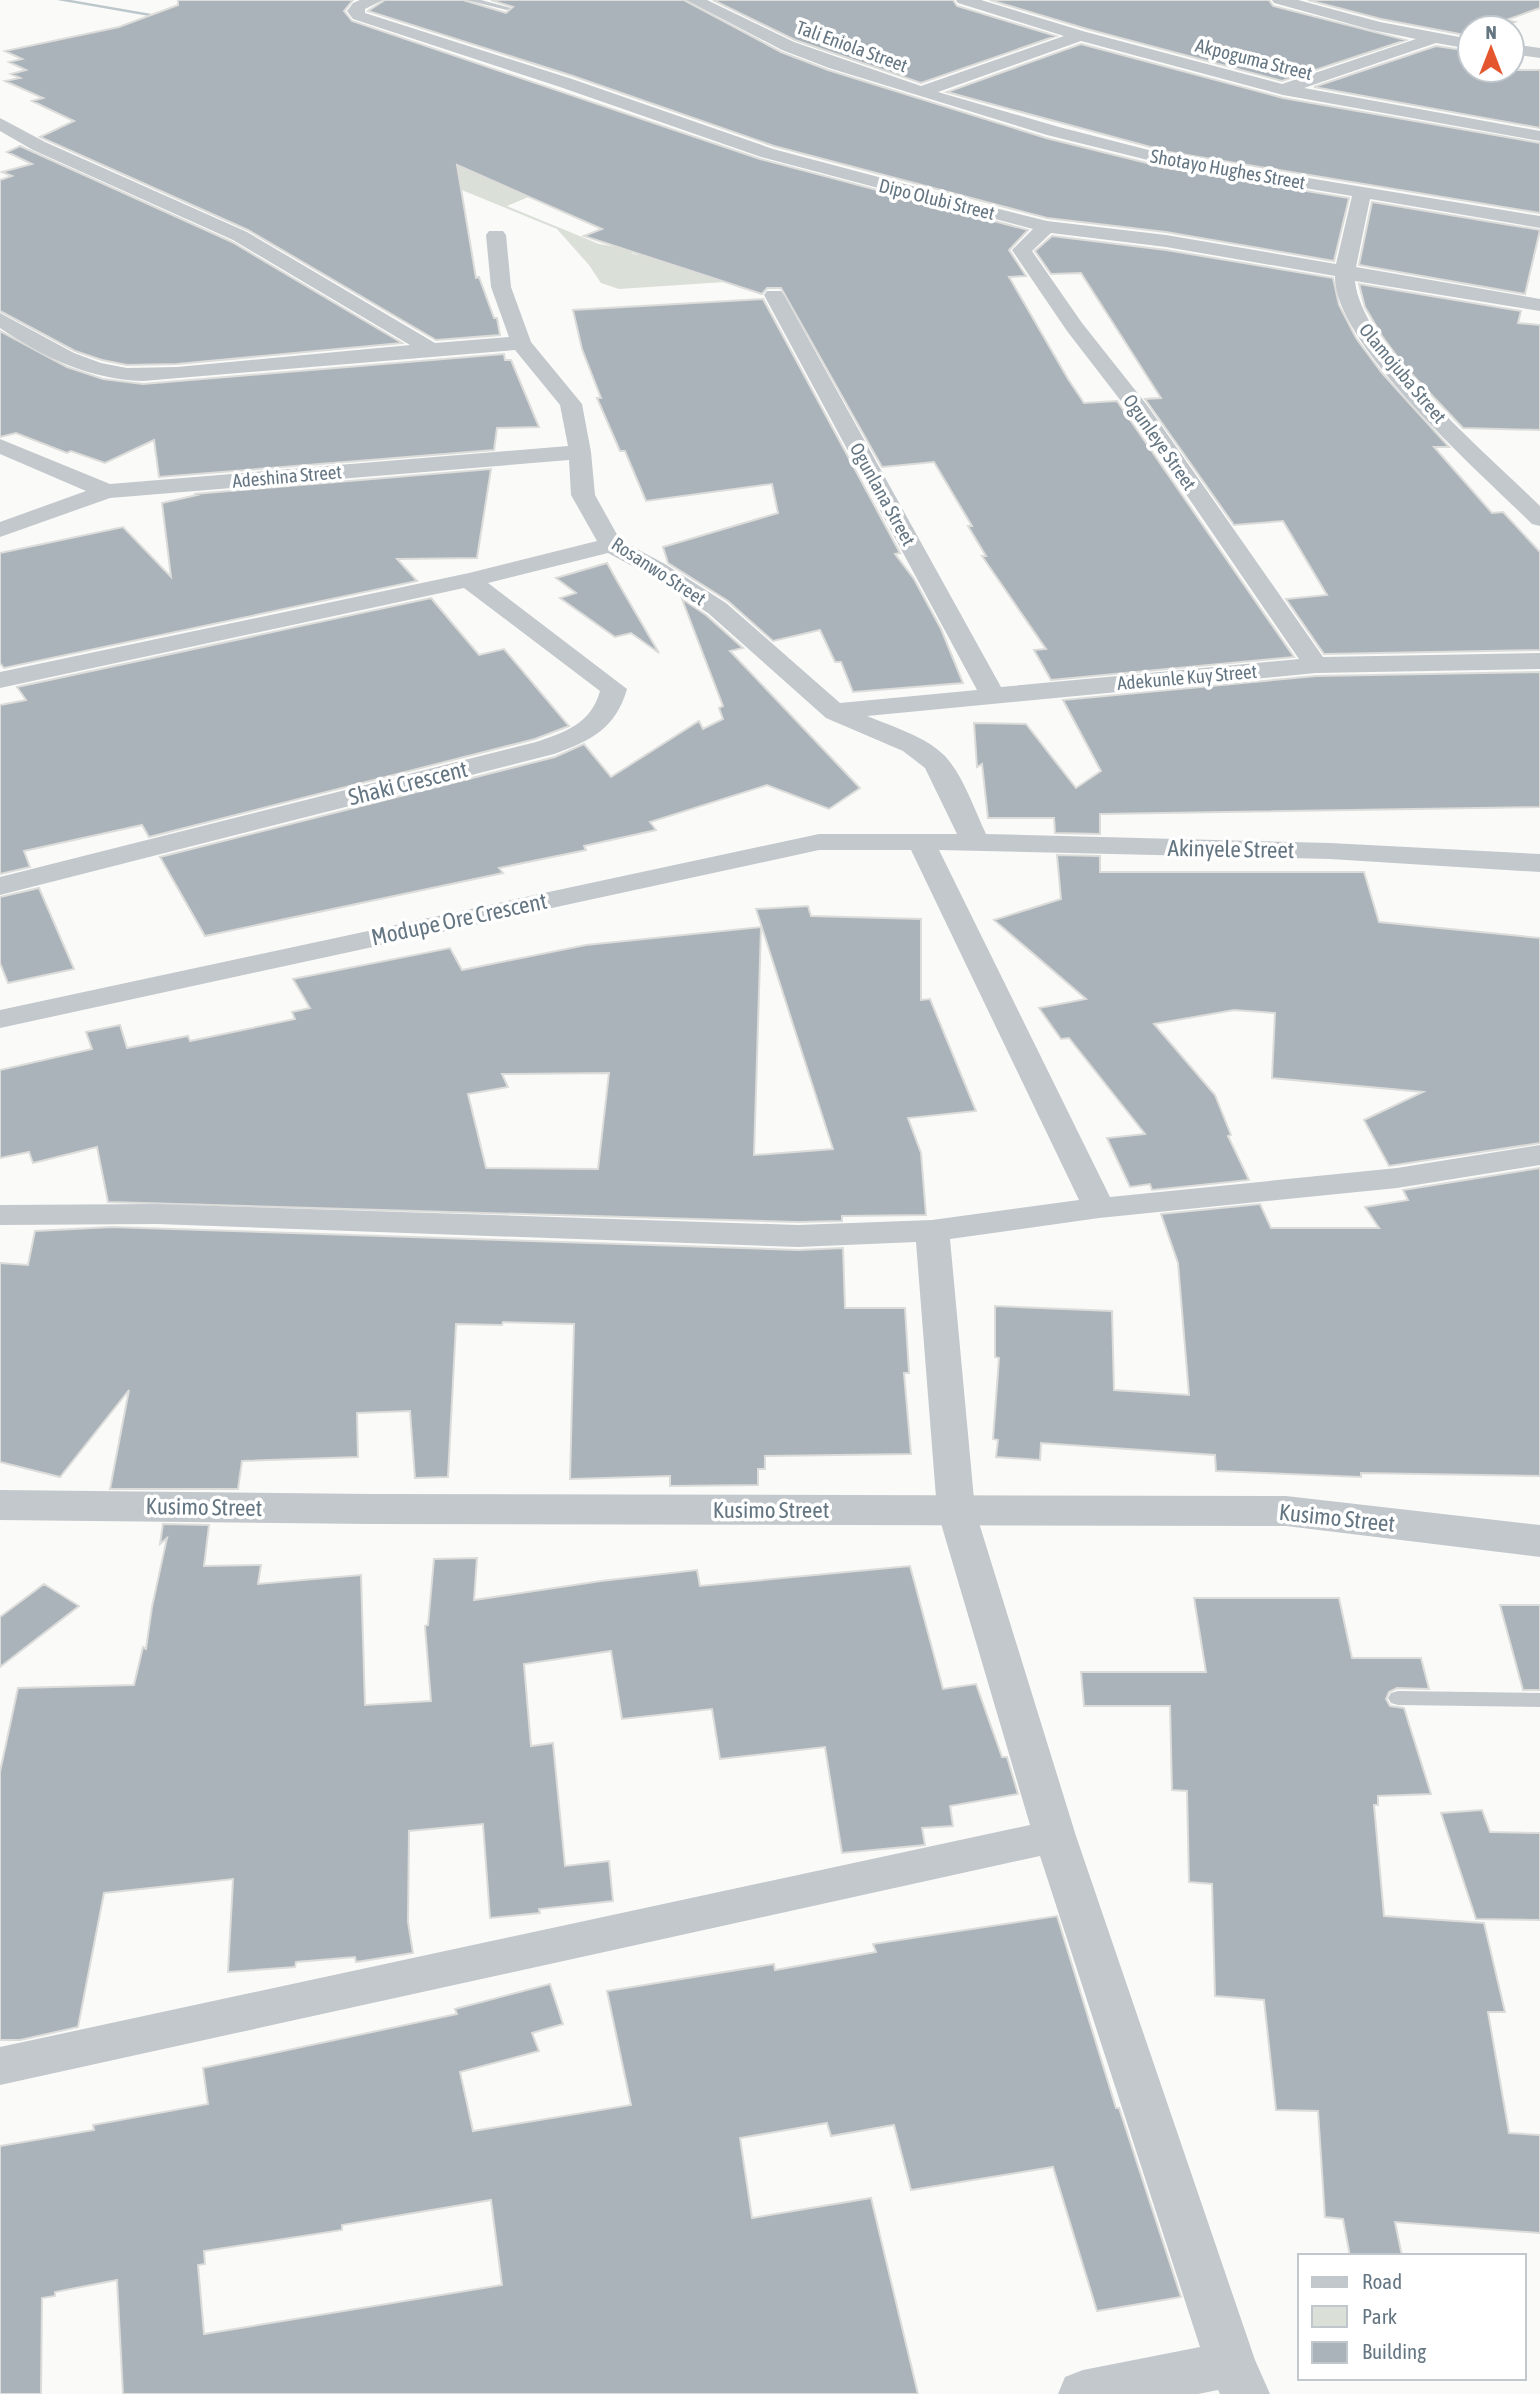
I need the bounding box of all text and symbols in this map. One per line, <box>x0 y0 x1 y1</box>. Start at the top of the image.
north arrow <box>1456 14 1526 84</box>
street label: Tali Eniola Street <box>793 16 911 76</box>
text: N <box>1485 21 1497 43</box>
street label: Akpoguma Street <box>1193 34 1315 84</box>
street label: Shotayo Hughes Street <box>1149 145 1307 193</box>
street label: Dipo Olubi Street <box>877 174 997 224</box>
street label: Olamojuba Street <box>1355 319 1451 427</box>
street label: Ogunleye Street <box>1119 390 1201 494</box>
street label: Ogunlana Street <box>846 439 920 549</box>
street label: Adeshina Street <box>231 460 343 492</box>
street label: Rosanwo Street <box>608 532 710 610</box>
street label: Adekunle Kuy Street <box>1116 660 1258 694</box>
street label: Shaki Crescent <box>346 756 470 810</box>
street label: Akinyele Street <box>1167 835 1295 863</box>
street label: Modupe Ore Crescent <box>369 888 549 950</box>
street label: Kusimo Street <box>146 1493 262 1521</box>
street label: Kusimo Street <box>713 1497 829 1523</box>
street label: Kusimo Street <box>1278 1499 1396 1537</box>
legend <box>1298 2254 1526 2380</box>
text: Road <box>1362 2269 1402 2293</box>
text: Park <box>1362 2304 1397 2328</box>
text: Building <box>1362 2339 1426 2363</box>

